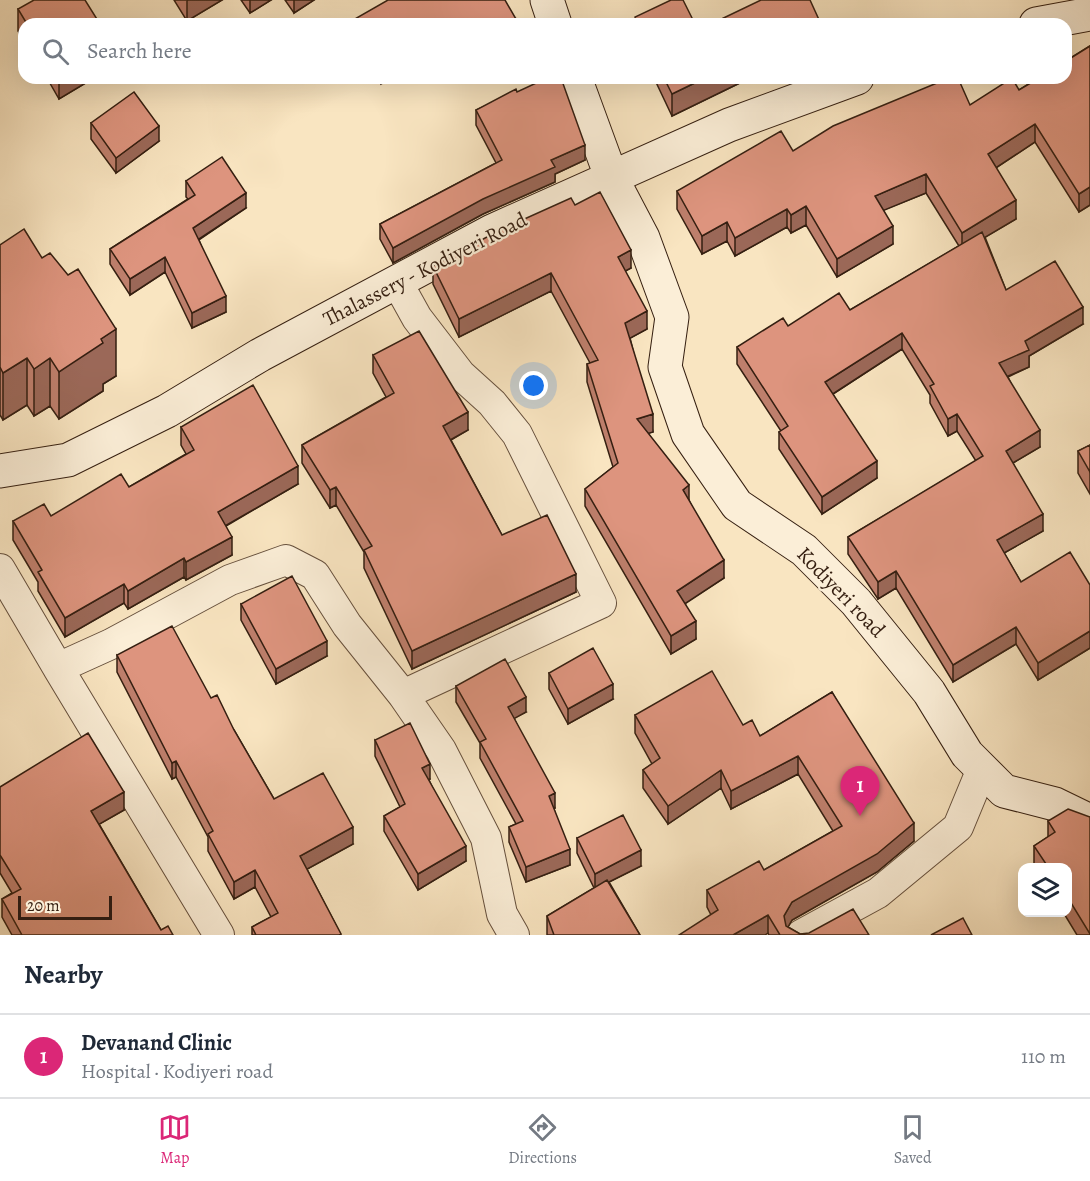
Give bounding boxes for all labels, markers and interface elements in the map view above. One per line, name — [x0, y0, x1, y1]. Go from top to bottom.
search box — [18, 18, 1072, 84]
icon: search — [39, 35, 72, 68]
text: Search here — [87, 36, 192, 66]
street label: Thalassery - Kodiyeri Road — [318, 205, 532, 333]
your location — [519, 371, 548, 400]
street label: Kodiyeri road — [791, 541, 892, 644]
pin: 1 — [840, 766, 880, 816]
map controls — [1018, 863, 1072, 917]
button: layers — [1018, 863, 1072, 917]
scale bar — [18, 893, 112, 920]
text: 20 m — [27, 895, 60, 917]
text: Nearby — [24, 957, 103, 992]
text: Devanand Clinic — [81, 1028, 232, 1058]
text: 1 — [40, 1043, 47, 1070]
text: 110 m — [1021, 1043, 1066, 1070]
text: Hospital · Kodiyeri road — [81, 1058, 273, 1085]
tab: Map — [158, 1111, 191, 1169]
tab: Directions — [508, 1111, 577, 1169]
tab: Saved — [894, 1111, 932, 1169]

